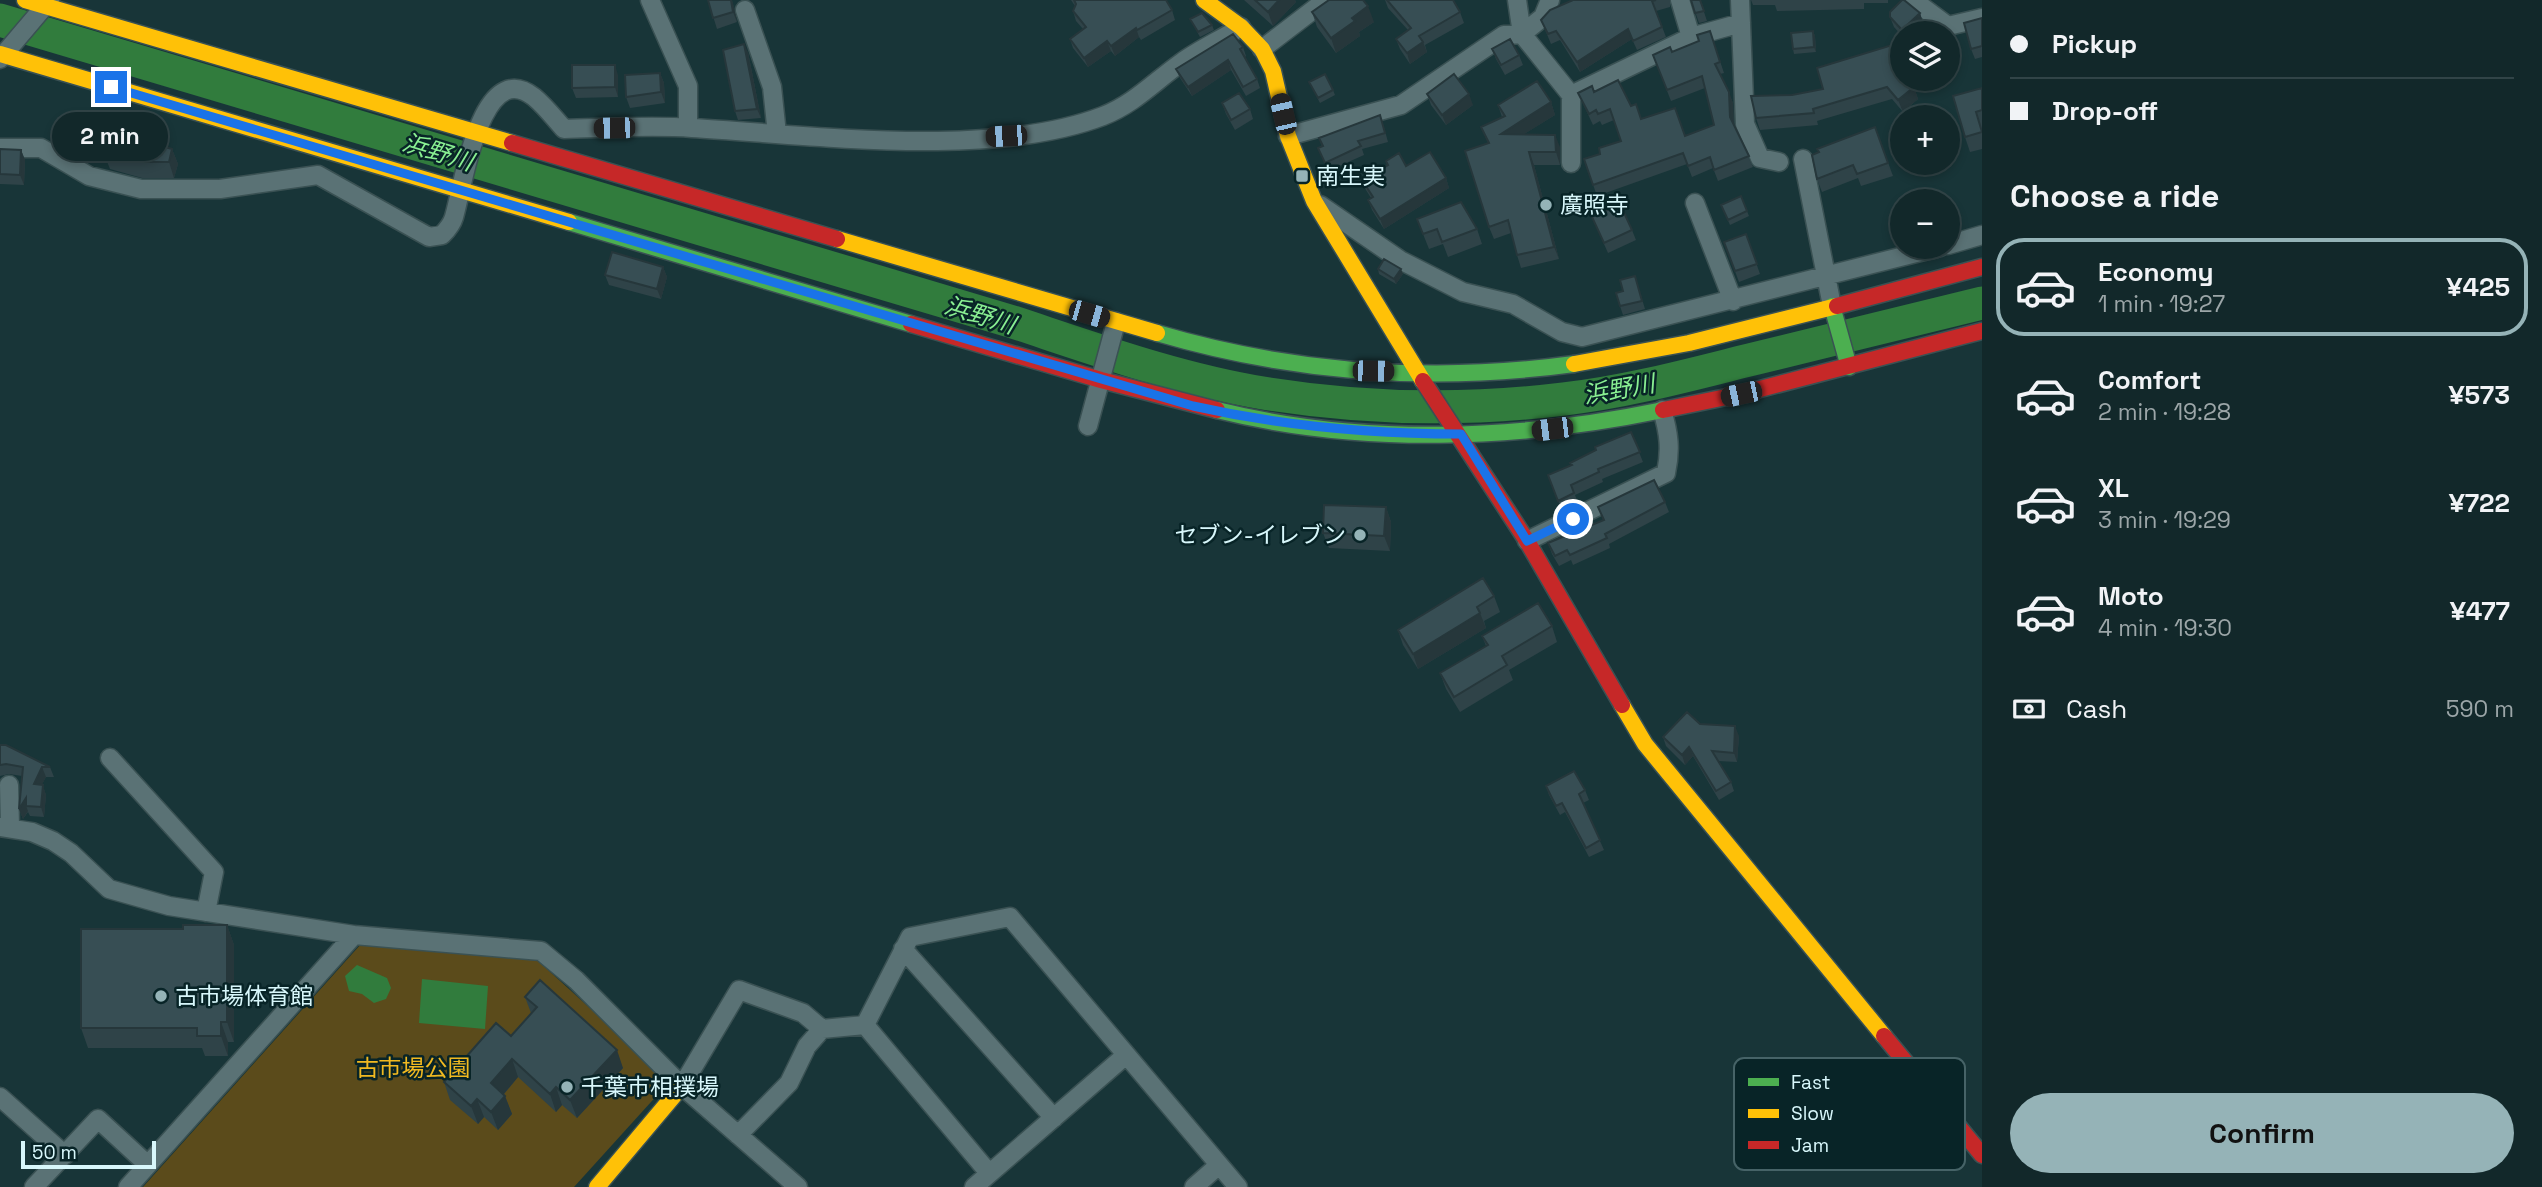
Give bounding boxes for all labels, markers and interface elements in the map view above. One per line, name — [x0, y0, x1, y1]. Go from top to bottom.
map controls — [1890, 21, 1960, 259]
button: layers — [1890, 21, 1960, 91]
text: Pickup — [2052, 27, 2137, 61]
route end — [95, 71, 127, 103]
car — [1269, 91, 1298, 137]
text: Drop-off — [2052, 94, 2158, 128]
button: + — [1890, 105, 1960, 175]
callout: 2 min — [53, 112, 169, 160]
car — [593, 117, 636, 139]
text: 2 min — [80, 121, 140, 151]
car — [985, 124, 1028, 148]
water label: 浜野川 — [399, 127, 480, 178]
place label: 南生実 — [1316, 161, 1385, 191]
marker: 南生実 — [1294, 168, 1310, 184]
text: Choose a ride — [2010, 176, 2220, 216]
button: − — [1890, 189, 1960, 259]
place label: 廣照寺 — [1560, 190, 1629, 220]
marker: 廣照寺 — [1538, 197, 1554, 213]
text: Economy — [2098, 255, 2214, 289]
icon: car — [2014, 256, 2077, 319]
text: ¥425 — [2446, 270, 2510, 304]
text: 1 min · 19:27 — [2098, 289, 2225, 319]
water label: 浜野川 — [941, 290, 1022, 341]
car — [1066, 298, 1113, 330]
car — [1352, 360, 1395, 382]
text: Comfort — [2098, 363, 2201, 397]
icon: car — [2014, 364, 2077, 427]
water label: 浜野川 — [1581, 367, 1660, 411]
text: ¥573 — [2448, 378, 2510, 412]
car — [1719, 379, 1764, 409]
text: 2 min · 19:28 — [2098, 397, 2231, 427]
car — [1530, 416, 1575, 442]
text: XL — [2098, 471, 2129, 505]
icon: car — [2014, 472, 2077, 535]
text: ¥722 — [2449, 486, 2510, 520]
route start — [1557, 503, 1589, 535]
text: 3 min · 19:29 — [2098, 505, 2231, 535]
place label: セブン-イレブン — [1175, 520, 1346, 550]
marker: セブン-イレブン — [1352, 527, 1368, 543]
text: Moto — [2098, 579, 2164, 613]
icon: car — [2014, 580, 2077, 643]
text: ¥477 — [2450, 594, 2510, 628]
text: 4 min · 19:30 — [2098, 613, 2232, 643]
icon: cash — [2010, 690, 2048, 728]
text: Cash — [2066, 692, 2127, 726]
text: 590 m — [2446, 694, 2514, 724]
place label: 古市場体育館 — [175, 981, 313, 1011]
marker: 古市場体育館 — [153, 988, 169, 1004]
park label: 古市場公園 — [356, 1053, 471, 1083]
legend — [1734, 1058, 1965, 1170]
text: Fast — [1791, 1070, 1831, 1095]
place label: 千葉市相撲場 — [581, 1072, 719, 1102]
marker: 千葉市相撲場 — [559, 1079, 575, 1095]
button: Confirm — [2010, 1093, 2514, 1173]
text: Slow — [1791, 1101, 1834, 1126]
text: Jam — [1791, 1133, 1829, 1158]
scale bar — [21, 1138, 156, 1170]
text: 50 m — [32, 1140, 77, 1165]

